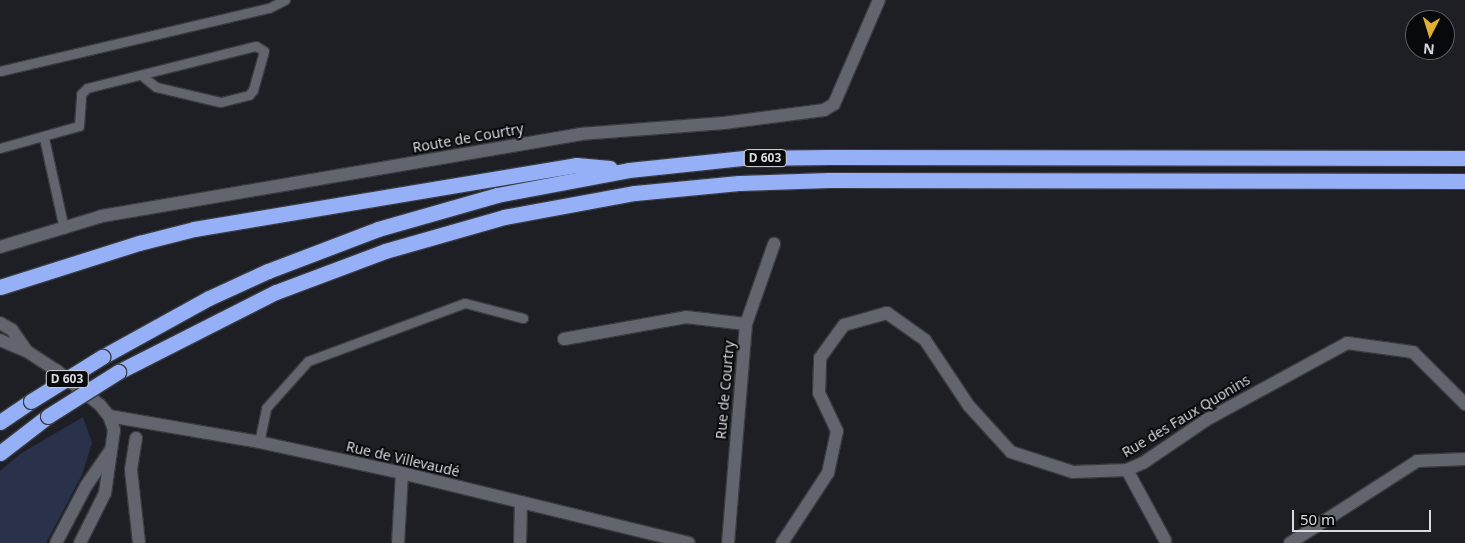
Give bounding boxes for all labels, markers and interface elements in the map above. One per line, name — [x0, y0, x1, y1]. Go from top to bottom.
north arrow — [1405, 10, 1455, 60]
text: N — [1422, 39, 1435, 59]
street label: Route de Courtry — [411, 120, 525, 156]
road number: D 603 — [744, 148, 786, 168]
street label: Rue de Courtry — [712, 340, 738, 440]
road number: D 603 — [46, 369, 88, 388]
street label: Rue des Faux Quonins — [1119, 371, 1253, 461]
street label: Rue de Villevaudé — [345, 438, 461, 480]
scale bar — [1295, 500, 1434, 532]
text: 50 m — [1300, 509, 1335, 529]

